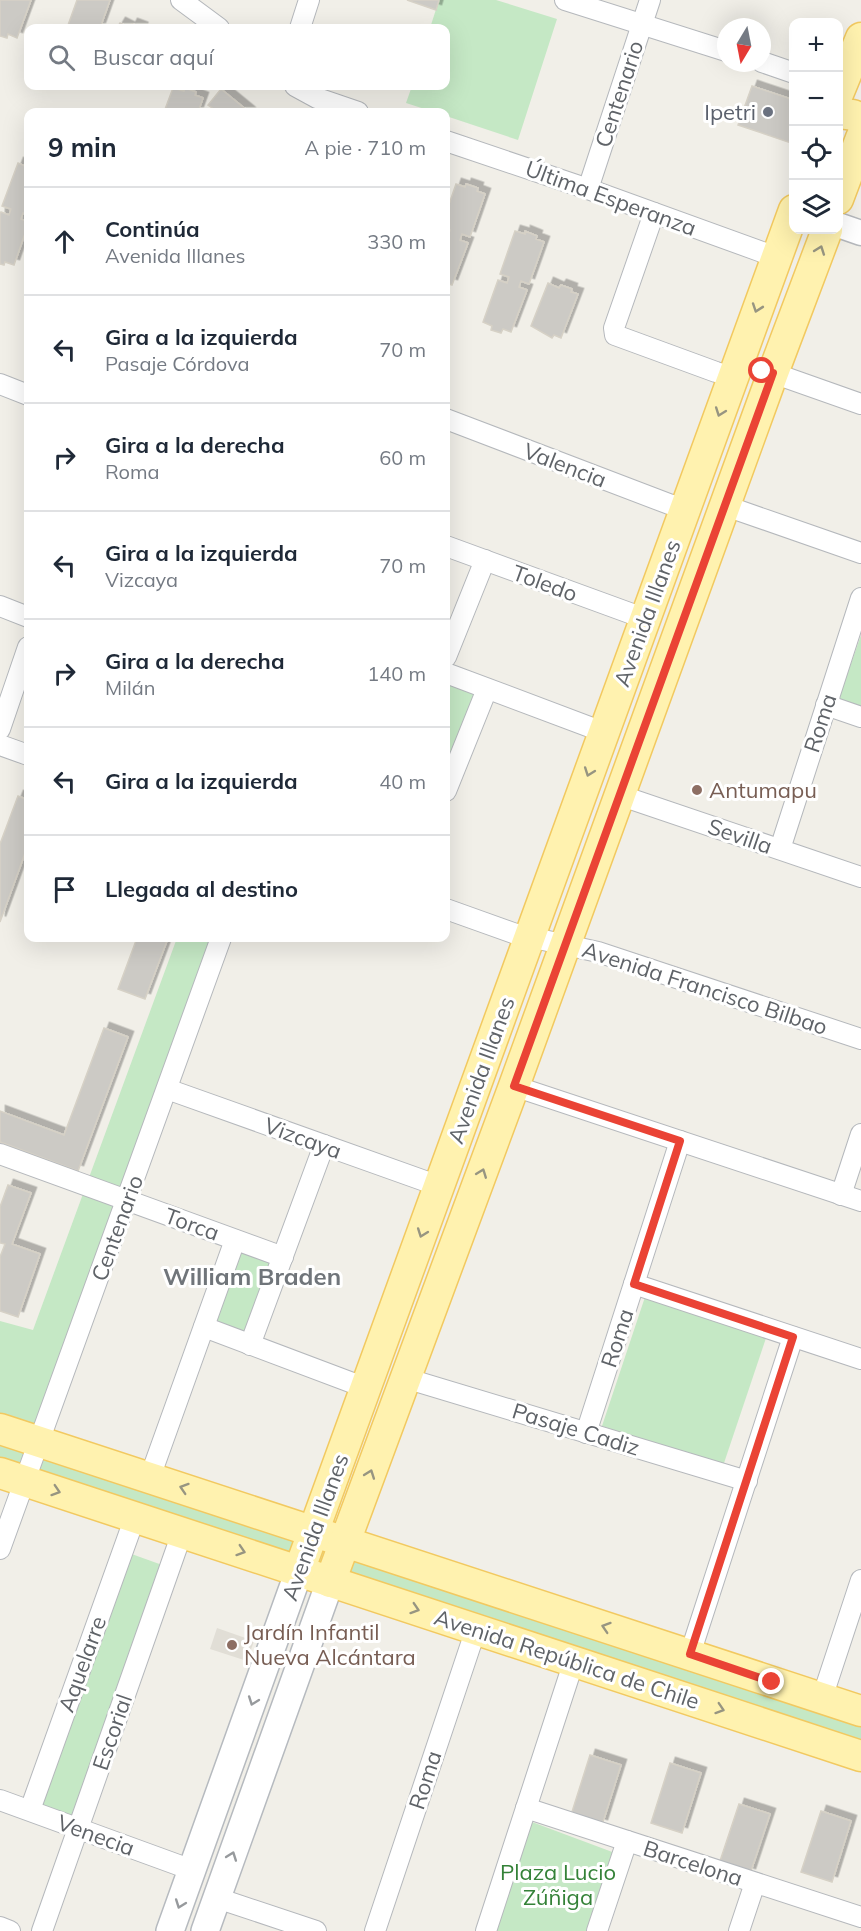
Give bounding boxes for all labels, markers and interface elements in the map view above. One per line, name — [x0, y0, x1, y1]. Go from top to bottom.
north arrow — [717, 18, 771, 72]
map controls — [789, 18, 843, 234]
button: + — [789, 18, 843, 72]
search box — [24, 24, 450, 90]
street label: Centenario — [589, 37, 649, 151]
icon: search — [45, 41, 78, 74]
text: Buscar aquí — [93, 43, 214, 71]
button: − — [789, 72, 843, 126]
place label: Ipetri — [704, 98, 756, 126]
marker: Ipetri — [761, 105, 775, 119]
button: locate — [789, 126, 843, 180]
text: 9 min — [48, 131, 117, 164]
text: A pie · 710 m — [305, 135, 426, 160]
street label: Última Esperanza — [522, 154, 700, 242]
button: layers — [789, 180, 843, 234]
text: Continúa — [105, 215, 200, 243]
icon: ahead — [48, 225, 81, 258]
text: 330 m — [367, 229, 426, 254]
text: Avenida Illanes — [105, 243, 245, 268]
one-way arrow — [812, 245, 825, 256]
one-way arrow — [752, 302, 765, 313]
text: Gira a la izquierda — [105, 323, 298, 351]
icon: left — [48, 333, 81, 366]
text: 70 m — [379, 337, 426, 362]
text: Pasaje Córdova — [105, 351, 250, 376]
route start — [748, 357, 774, 383]
one-way arrow — [715, 407, 728, 417]
text: Gira a la derecha — [105, 431, 285, 459]
street label: Valencia — [520, 436, 610, 494]
icon: right — [48, 441, 81, 474]
text: 60 m — [379, 445, 426, 470]
text: Roma — [105, 459, 160, 484]
street label: Avenida Illanes — [607, 536, 687, 690]
text: Gira a la izquierda — [105, 539, 298, 567]
icon: left — [48, 549, 81, 582]
text: 70 m — [379, 553, 426, 578]
street label: Toledo — [509, 558, 581, 608]
text: Vizcaya — [105, 567, 178, 592]
text: Gira a la derecha — [105, 647, 285, 675]
icon: right — [48, 657, 81, 690]
text: 140 m — [367, 661, 426, 686]
text: Milán — [105, 675, 155, 700]
street label: Roma — [797, 690, 843, 756]
icon: left — [48, 765, 81, 798]
one-way arrow — [583, 766, 596, 777]
text: Gira a la izquierda — [105, 767, 298, 795]
text: 40 m — [379, 769, 426, 794]
place label: Antumapu — [709, 776, 817, 804]
marker: Antumapu — [690, 783, 704, 797]
street label: Sevilla — [704, 812, 776, 860]
icon: arrive — [48, 873, 81, 906]
text: Llegada al destino — [105, 875, 298, 903]
street label: Avenida Francisco Bilbao — [579, 935, 831, 1041]
street label: Avenida Illanes — [441, 993, 521, 1147]
street label: Vizcaya — [260, 1111, 346, 1165]
one-way arrow — [474, 1168, 487, 1179]
street label: Centenario — [85, 1171, 149, 1285]
street label: Torca — [161, 1201, 223, 1247]
one-way arrow — [417, 1227, 429, 1238]
district label: William Braden — [163, 1261, 341, 1291]
street label: Roma — [594, 1305, 640, 1371]
street label: Pasaje Cadiz — [509, 1396, 643, 1462]
street label: Avenida Illanes — [275, 1450, 355, 1604]
one-way arrow — [362, 1469, 375, 1480]
one-way arrow — [179, 1483, 190, 1495]
one-way arrow — [50, 1484, 61, 1497]
one-way arrow — [235, 1544, 246, 1557]
one-way arrow — [409, 1602, 420, 1614]
street label: Avenida República de Chile — [431, 1603, 703, 1715]
street label: Aquelarre — [52, 1612, 112, 1716]
place label: Jardín Infantil Nueva Alcántara — [244, 1618, 416, 1671]
one-way arrow — [601, 1621, 612, 1634]
marker: Jardín Infantil Nueva Alcántara — [225, 1638, 239, 1652]
route end — [758, 1668, 784, 1694]
street label: Escorial — [86, 1690, 138, 1774]
one-way arrow — [247, 1695, 260, 1705]
one-way arrow — [714, 1702, 725, 1715]
street label: Roma — [402, 1747, 448, 1813]
street label: Venecia — [54, 1808, 138, 1862]
street label: Barcelona — [640, 1834, 746, 1892]
one-way arrow — [224, 1851, 237, 1862]
park label: Plaza Lucio Zúñiga — [500, 1858, 616, 1911]
one-way arrow — [175, 1898, 188, 1909]

